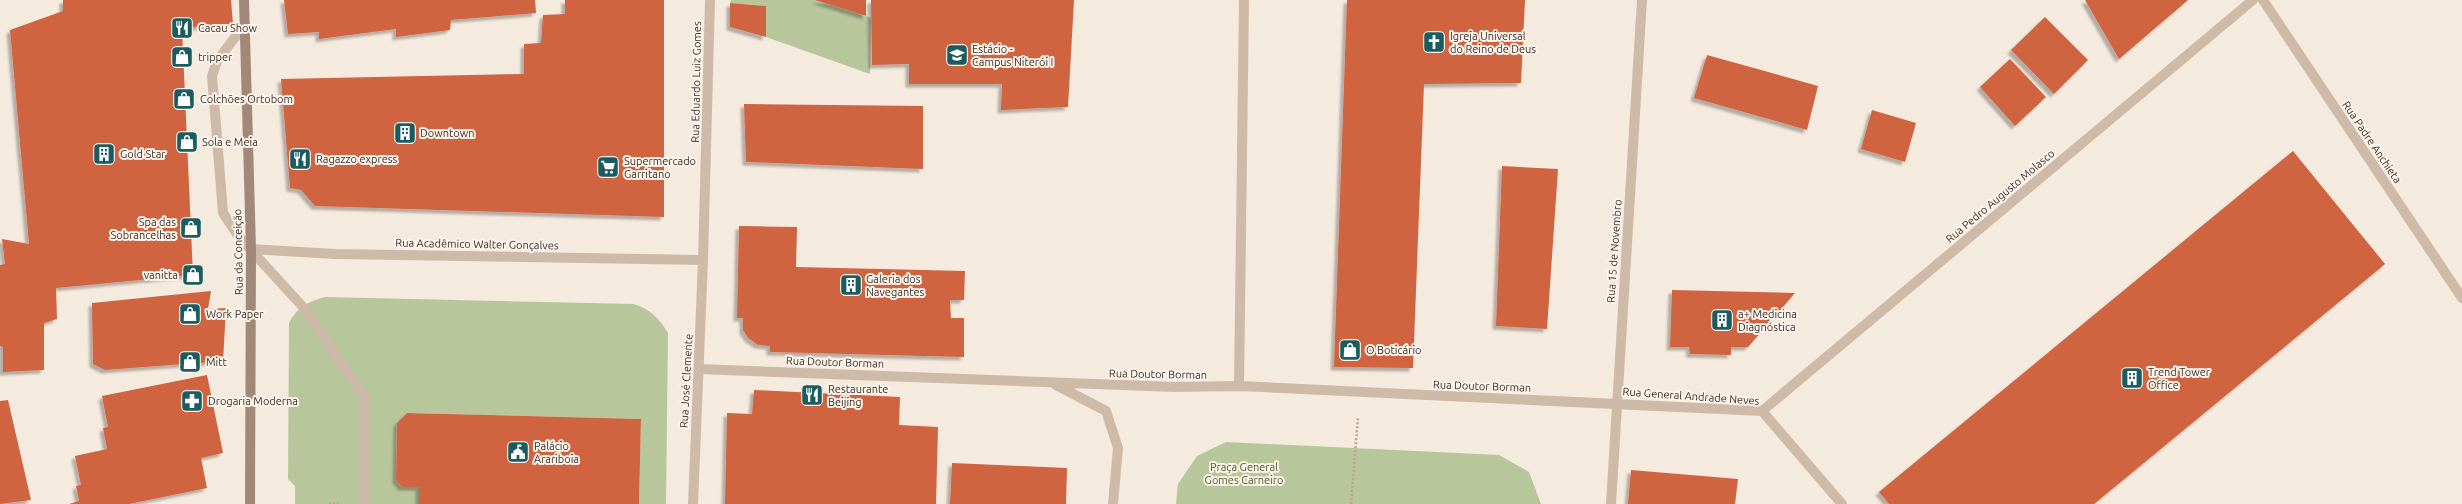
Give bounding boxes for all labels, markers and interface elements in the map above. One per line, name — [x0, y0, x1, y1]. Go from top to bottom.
restaurant icon: Cacau Show — [169, 15, 195, 41]
street label: Rua Eduardo Luiz Gomes — [689, 21, 703, 143]
place label: Cacau Show — [198, 22, 257, 34]
church icon: Igreja Universal do Reino de Deus — [1421, 29, 1447, 55]
place label: Igreja Universal do Reino de Deus — [1450, 30, 1536, 55]
school or university icon: Estácio - Campus Niterói I — [944, 42, 970, 68]
place label: Estácio - Campus Niterói I — [972, 43, 1053, 68]
shop icon: tripper — [169, 44, 195, 70]
place label: tripper — [198, 51, 233, 63]
shop icon: Colchões Ortobom — [171, 86, 197, 112]
place label: Colchões Ortobom — [200, 93, 293, 105]
street label: Rua Padre Anchieta — [2340, 99, 2404, 185]
building icon: Downtown — [392, 120, 418, 146]
place label: Downtown — [420, 127, 475, 139]
shop icon: Sola e Meia — [174, 129, 200, 155]
place label: Sola e Meia — [202, 136, 258, 148]
building icon: Gold Star — [91, 141, 117, 167]
restaurant icon: Ragazzo express — [287, 146, 313, 172]
street label: Rua Pedro Augusto Molasco — [1943, 147, 2057, 245]
place label: Gold Star — [120, 148, 166, 160]
place label: Ragazzo express — [316, 153, 397, 165]
supermarket icon: Supermercado Garritano — [595, 154, 621, 180]
place label: Supermercado Garritano — [624, 155, 696, 180]
street label: Rua 15 de Novembro — [1604, 199, 1624, 303]
street label: Rua da Conceição — [231, 209, 245, 295]
shop icon: Spa das Sobrancelhas — [178, 215, 204, 241]
place label: Spa das Sobrancelhas — [111, 216, 176, 241]
street label: Rua Acadêmico Walter Gonçalves — [395, 237, 559, 251]
shop icon: vanitta — [180, 262, 206, 288]
place label: vanitta — [144, 269, 178, 281]
building icon: Galeria dos Navegantes — [838, 272, 864, 298]
place label: Galeria dos Navegantes — [866, 273, 925, 298]
shop icon: Work Paper — [177, 301, 203, 327]
building icon: a+ Medicina Diagnóstica — [1709, 307, 1735, 333]
place label: Work Paper — [206, 308, 264, 320]
place label: a+ Medicina Diagnóstica — [1738, 308, 1797, 333]
street label: Rua José Clemente — [678, 334, 694, 428]
shop icon: O Boticário — [1337, 337, 1363, 363]
place label: O Boticário — [1366, 344, 1421, 356]
shop icon: Mitt — [177, 349, 203, 375]
street label: Rua Doutor Borman — [786, 354, 884, 370]
place label: Mitt — [206, 356, 228, 368]
building icon: Trend Tower Office — [2119, 365, 2145, 391]
place label: Trend Tower Office — [2148, 366, 2211, 391]
street label: Rua Doutor Borman — [1109, 367, 1207, 381]
street label: Rua Doutor Borman — [1433, 378, 1531, 394]
restaurant icon: Restaurante Beijing — [799, 382, 825, 408]
place label: Restaurante Beijing — [828, 383, 888, 408]
street label: Rua General Andrade Neves — [1622, 385, 1760, 407]
pharmacy icon: Drogaria Moderna — [179, 388, 205, 414]
place label: Drogaria Moderna — [208, 395, 298, 407]
public building icon: Palácio Arariboia — [505, 439, 531, 465]
place label: Palácio Arariboia — [534, 440, 579, 465]
park label: Praça General Gomes Carneiro — [1205, 461, 1283, 486]

